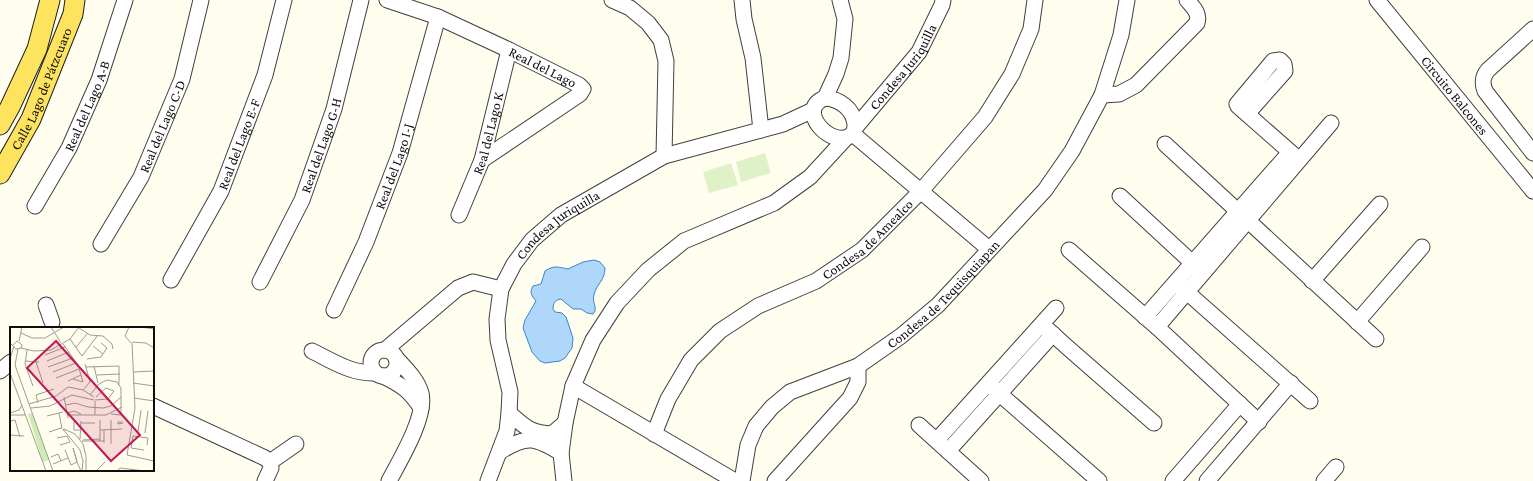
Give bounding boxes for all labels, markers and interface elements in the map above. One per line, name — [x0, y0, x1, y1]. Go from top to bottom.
street label: Condesa Juriquilla — [866, 21, 940, 113]
street label: Calle Lago de Pátzcuaro — [7, 25, 75, 153]
street label: Real del Lago — [506, 43, 579, 91]
street label: Circuito Balcones — [1418, 52, 1492, 138]
street label: Real del Lago A-B — [61, 58, 113, 154]
street label: Real del Lago C-D — [136, 78, 189, 175]
street label: Real del Lago K — [469, 90, 507, 177]
street label: Real del Lago G-H — [297, 96, 344, 195]
street label: Real del Lago E-F — [214, 97, 263, 192]
street label: Real del Lago I-J — [371, 122, 416, 211]
street label: Condesa Juriquilla — [512, 186, 603, 262]
street label: Condesa de Amealco — [819, 196, 916, 283]
street label: Condesa de Tequisquiapan — [884, 236, 1003, 352]
inset map — [10, 327, 154, 471]

